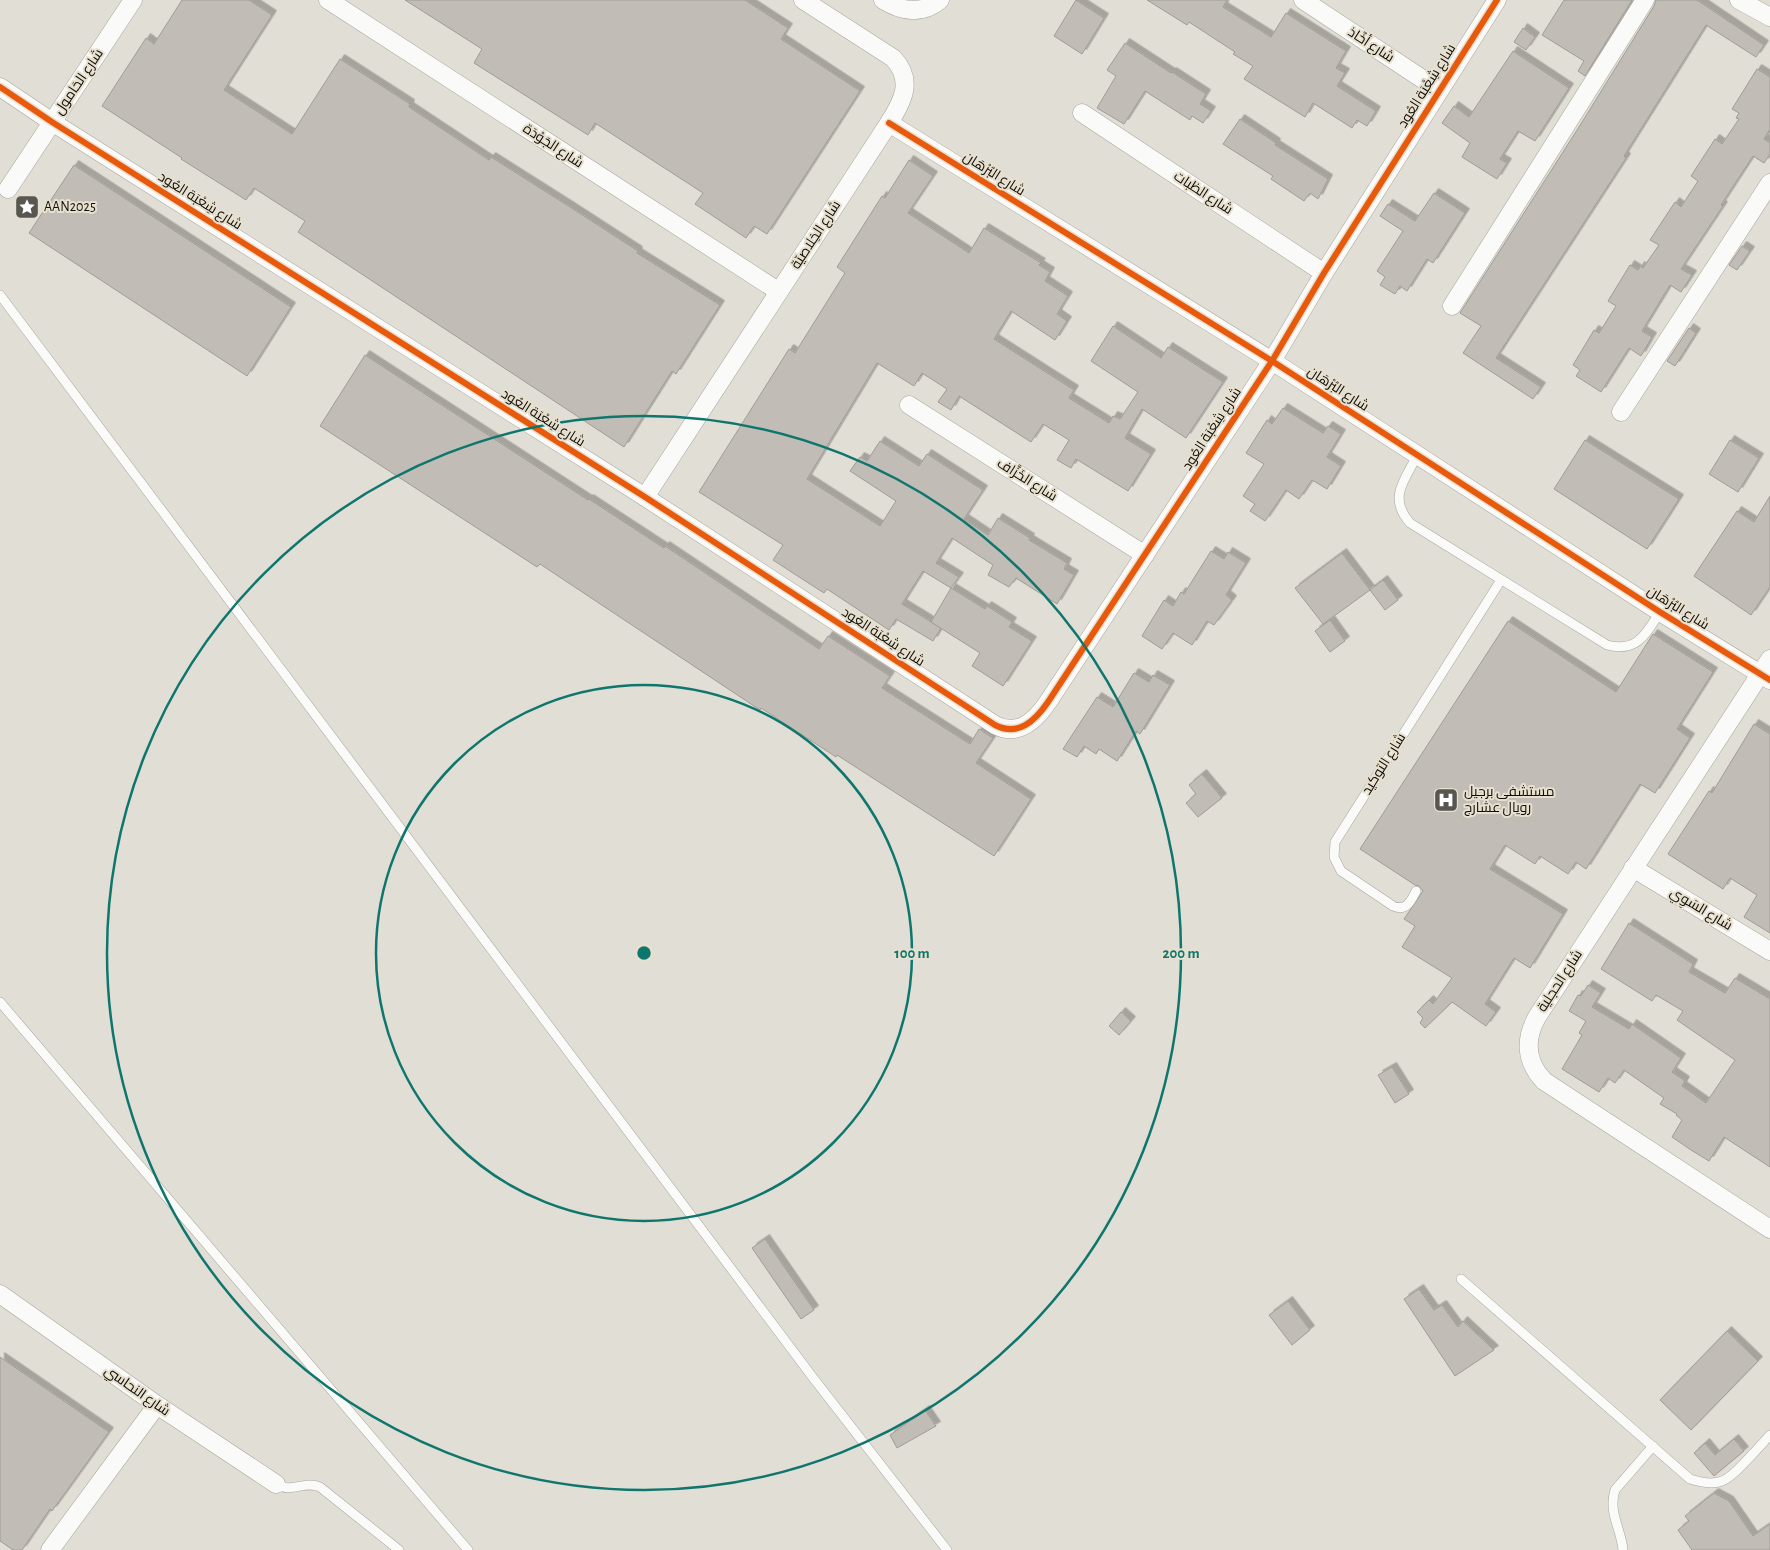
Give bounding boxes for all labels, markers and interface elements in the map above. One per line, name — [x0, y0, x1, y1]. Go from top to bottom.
street label: شارع أخّاذ — [1345, 22, 1398, 66]
street label: شارع شِعْبَة العُود — [1396, 42, 1459, 131]
street label: شارع الحَامول — [52, 47, 107, 118]
street label: شارع الجَوْدَة — [520, 121, 586, 171]
street label: شارع البُرْهَان — [960, 149, 1027, 199]
street label: شارع الظبات — [1171, 169, 1235, 218]
street label: شارع شِعْبَة العُود — [155, 170, 244, 233]
place icon: AAN2025 — [14, 194, 40, 220]
street label: شارع الخِلاصيّة — [789, 198, 844, 272]
place label: AAN2025 — [44, 200, 96, 214]
street label: شارع البُرْهَان — [1304, 364, 1371, 415]
street label: شارع شِعْبَة العُود — [1180, 385, 1245, 474]
street label: شارع شِعْبَة العُود — [498, 387, 587, 450]
street label: شارع الخَزَّاف — [994, 453, 1061, 505]
street label: شارع البُرْهَان — [1644, 583, 1711, 633]
street label: شارع شِعْبَة العُود — [838, 605, 927, 670]
street label: شارع التوكيد — [1360, 731, 1409, 798]
place label: مستشفى برجيل رويال عشارج — [1464, 785, 1554, 816]
hospital icon: مستشفى برجيل رويال عشارج — [1433, 787, 1459, 813]
street label: شارع السَوِي — [1665, 885, 1734, 936]
centre of rings — [635, 944, 653, 962]
text: 100 m — [894, 946, 930, 961]
text: 200 m — [1162, 946, 1200, 961]
street label: شارع الحجلية — [1535, 948, 1586, 1015]
street label: شارع النحاسي — [100, 1363, 172, 1421]

